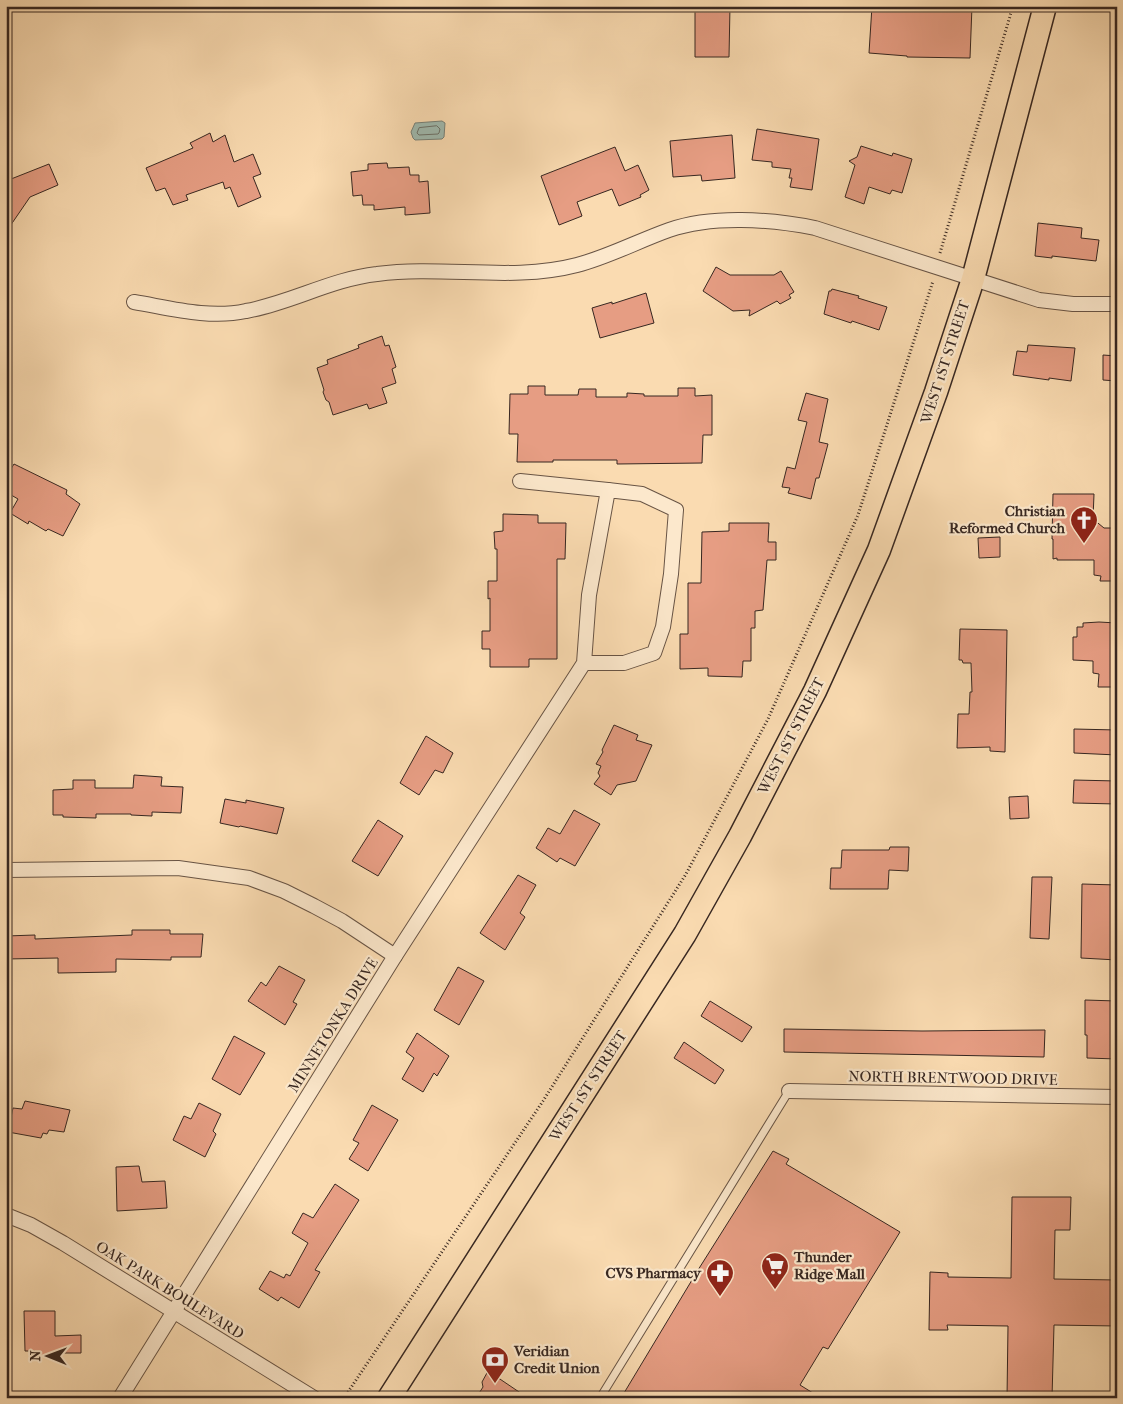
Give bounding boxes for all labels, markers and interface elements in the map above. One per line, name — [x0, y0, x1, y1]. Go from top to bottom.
street label: WEST 1ST STREET — [916, 297, 974, 427]
place label: Christian Reformed Church — [949, 502, 1066, 537]
church icon: Christian Reformed Church — [1069, 505, 1099, 544]
street label: WEST 1ST STREET — [753, 674, 829, 798]
street label: MINNETONKA DRIVE — [284, 954, 382, 1096]
street label: WEST 1ST STREET — [545, 1026, 631, 1146]
street label: NORTH BRENTWOOD DRIVE — [848, 1067, 1058, 1089]
street label: OAK PARK BOULEVARD — [93, 1237, 247, 1343]
place label: Thunder Ridge Mall — [793, 1248, 866, 1283]
supermarket icon: Thunder Ridge Mall — [760, 1251, 790, 1290]
pharmacy icon: CVS Pharmacy — [705, 1258, 735, 1297]
place label: CVS Pharmacy — [605, 1264, 702, 1282]
north arrow — [22, 1332, 72, 1382]
place label: Veridian Credit Union — [513, 1342, 600, 1377]
bank icon: Veridian Credit Union — [480, 1345, 510, 1384]
text: N — [27, 1350, 44, 1361]

